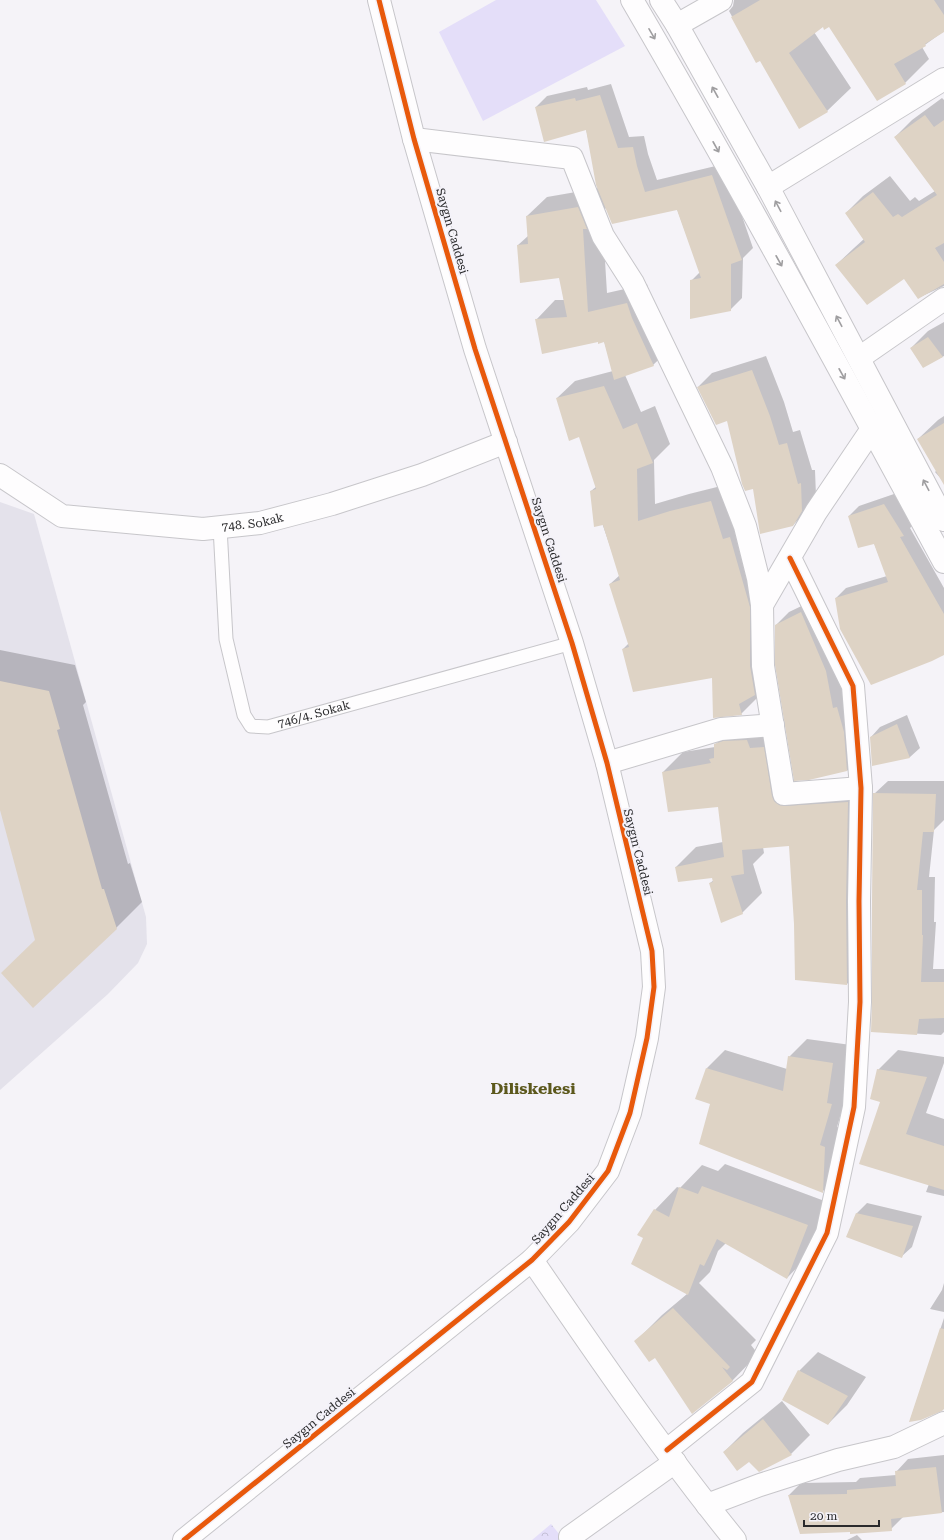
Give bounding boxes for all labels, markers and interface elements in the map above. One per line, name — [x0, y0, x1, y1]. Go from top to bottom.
one-way arrow — [648, 28, 656, 40]
one-way arrow — [711, 86, 718, 98]
one-way arrow — [712, 141, 720, 153]
street label: Saygın Caddesi — [433, 187, 471, 276]
one-way arrow — [774, 200, 781, 212]
one-way arrow — [775, 254, 783, 266]
one-way arrow — [835, 315, 843, 327]
one-way arrow — [838, 368, 846, 380]
one-way arrow — [922, 480, 929, 492]
street label: Saygın Caddesi — [529, 496, 569, 584]
street label: 748. Sokak — [221, 510, 285, 534]
street label: 746/4. Sokak — [276, 698, 352, 731]
street label: Saygın Caddesi — [620, 807, 656, 897]
district label: Diliskelesi — [491, 1079, 576, 1098]
street label: Saygın Caddesi — [529, 1171, 597, 1247]
street label: Saygın Caddesi — [280, 1385, 358, 1451]
scale bar — [804, 1502, 879, 1528]
text: 20 m — [810, 1509, 837, 1523]

